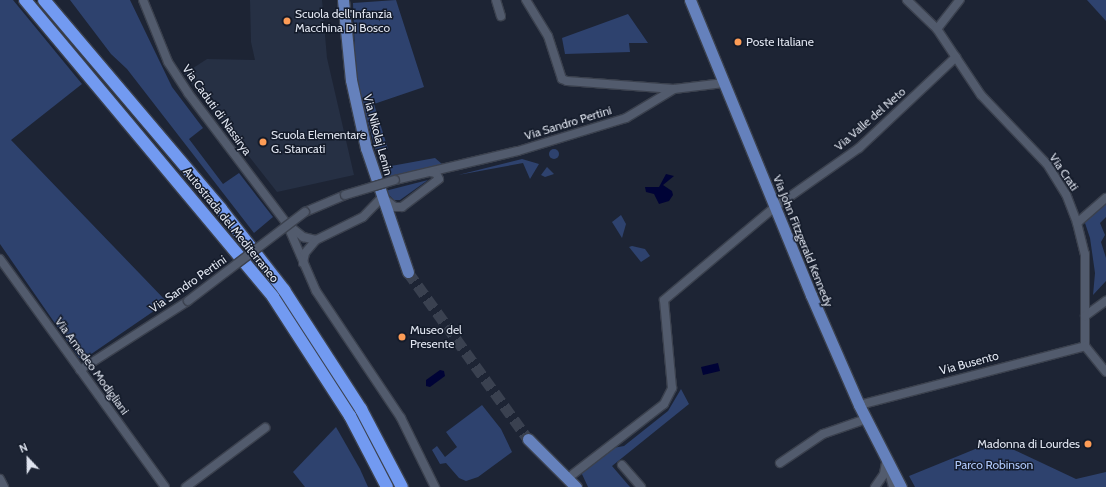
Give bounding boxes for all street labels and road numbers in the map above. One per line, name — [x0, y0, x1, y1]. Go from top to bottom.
street label: Via Caduti di Nassirya — [179, 62, 255, 158]
street label: Via Valle del Neto — [832, 84, 908, 154]
street label: Via Nikolaj Lenin — [360, 93, 396, 177]
street label: Via Sandro Pertini — [523, 103, 613, 143]
street label: Via Crati — [1046, 151, 1082, 193]
street label: Autostrada del Mediterraneo — [180, 165, 282, 285]
street label: Via John Fitzgerald Kennedy — [770, 173, 836, 309]
street label: Via Sandro Pertini — [147, 252, 229, 316]
street label: Via Amedeo Modigliani — [52, 315, 132, 417]
street label: Via Busento — [938, 348, 1000, 378]

